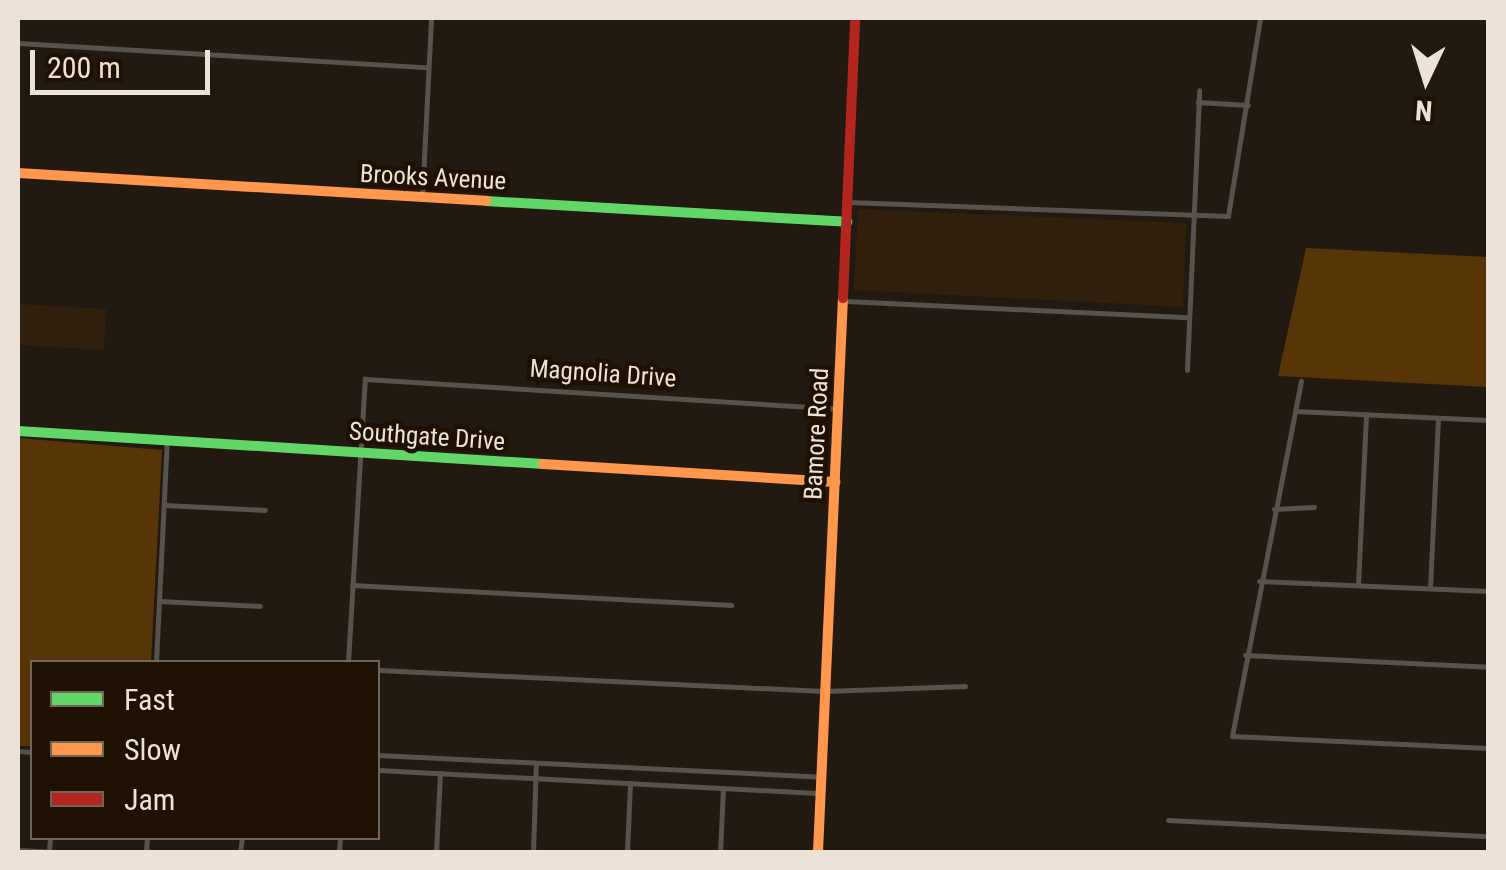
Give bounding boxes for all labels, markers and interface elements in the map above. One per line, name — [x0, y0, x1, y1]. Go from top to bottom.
scale bar — [35, 30, 215, 92]
north arrow — [1376, 30, 1476, 130]
text: 200 m — [47, 50, 121, 85]
text: N — [1414, 93, 1434, 127]
street label: Brooks Avenue — [359, 159, 507, 197]
street label: Magnolia Drive — [529, 354, 677, 394]
street label: Bamore Road — [799, 367, 835, 501]
street label: Southgate Drive — [348, 417, 506, 457]
legend — [30, 660, 380, 840]
text: Fast — [124, 682, 175, 717]
text: Slow — [124, 732, 181, 767]
text: Jam — [124, 782, 175, 817]

